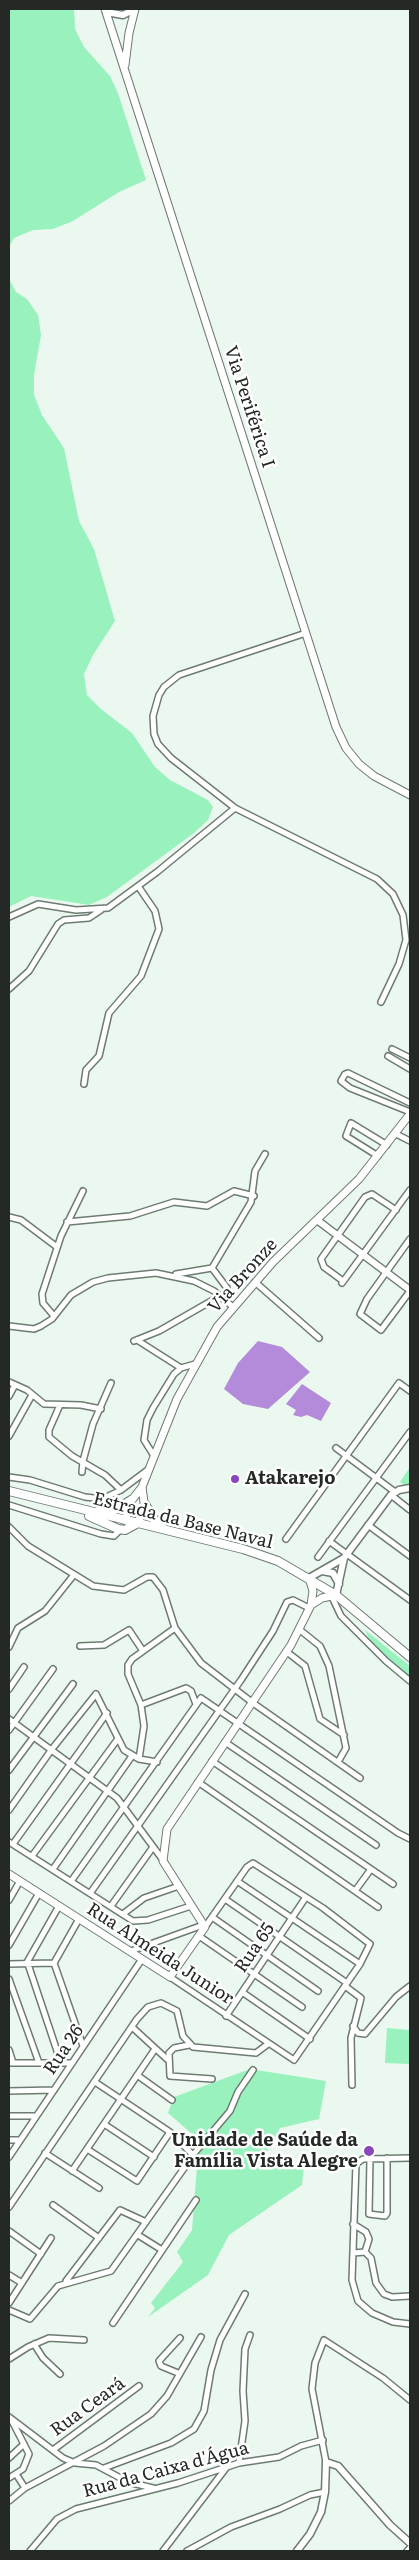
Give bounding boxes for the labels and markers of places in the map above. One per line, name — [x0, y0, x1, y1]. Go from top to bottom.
place label: Atakarejo — [245, 1468, 335, 1490]
marker: Atakarejo — [229, 1473, 241, 1485]
place label: Unidade de Saúde da Família Vista Alegre — [171, 2130, 358, 2172]
marker: Unidade de Saúde da Família Vista Alegre — [362, 2144, 376, 2158]

